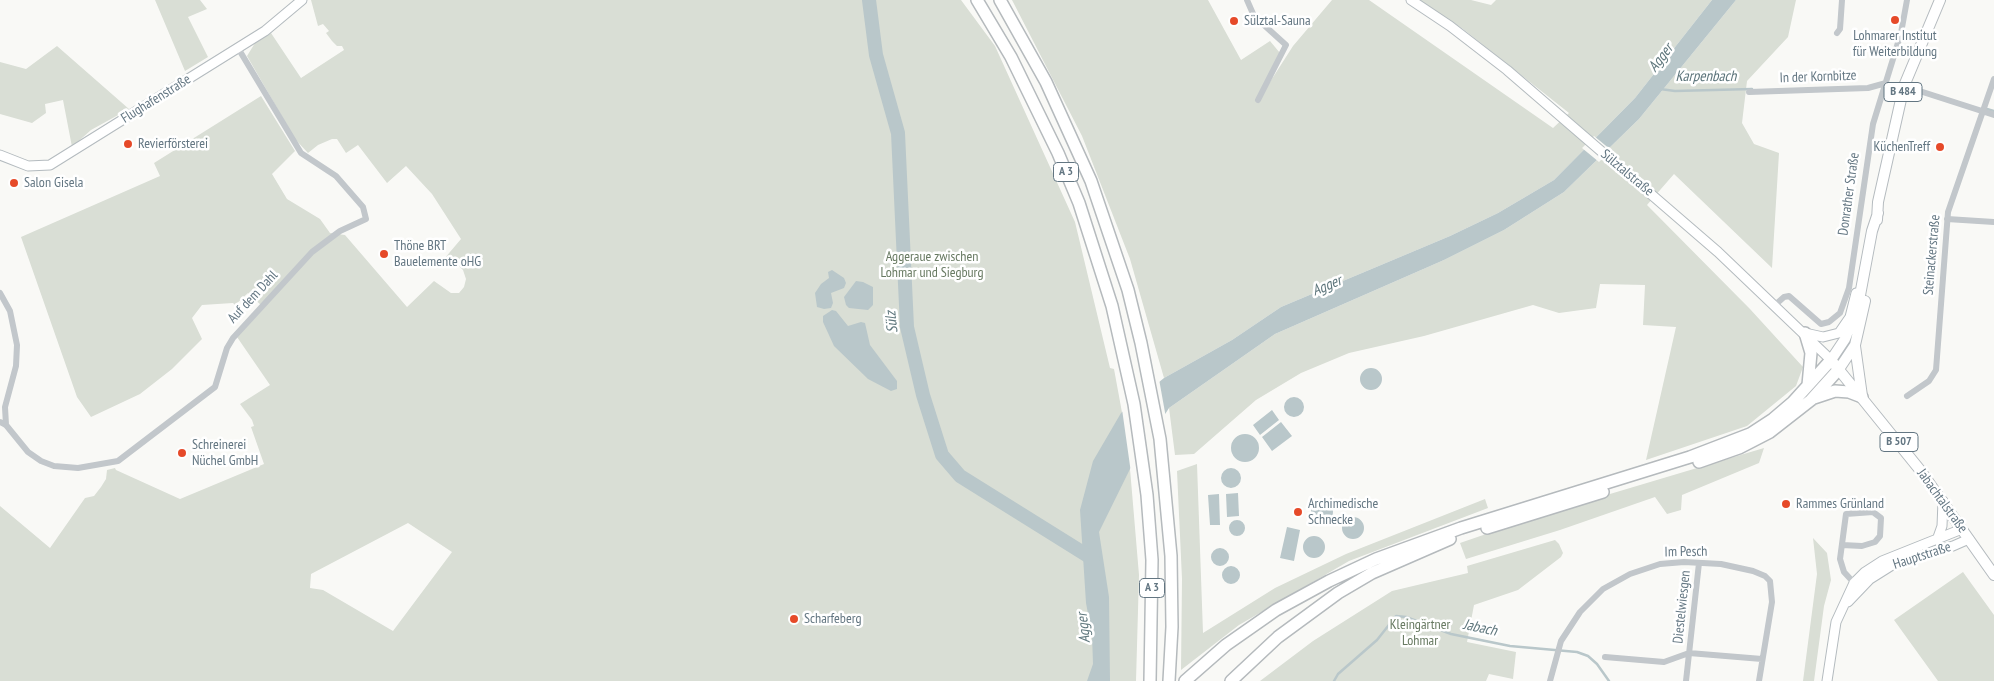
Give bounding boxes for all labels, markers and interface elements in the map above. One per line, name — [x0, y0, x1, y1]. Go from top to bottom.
place label: Sülztal-Sauna — [1244, 13, 1311, 29]
marker: Lohmarer Institut für Weiterbildung — [1889, 14, 1901, 26]
marker: Sülztal-Sauna — [1228, 15, 1240, 27]
place label: Lohmarer Institut für Weiterbildung — [1853, 28, 1937, 60]
water label: Agger — [1645, 41, 1677, 75]
street label: In der Kornbitze — [1779, 67, 1857, 87]
water label: Karpenbach — [1676, 68, 1736, 86]
street label: Flughafenstraße — [118, 71, 194, 127]
road number: B 484 — [1884, 82, 1922, 101]
place label: Revierförsterei — [138, 136, 208, 152]
marker: Revierförsterei — [122, 138, 134, 150]
place label: KüchenTreff — [1873, 139, 1930, 155]
marker: KüchenTreff — [1934, 141, 1946, 153]
street label: Sülztalstraße — [1597, 146, 1657, 200]
street label: Donrather Straße — [1835, 152, 1863, 236]
road number: A 3 — [1054, 162, 1078, 182]
place label: Salon Gisela — [24, 175, 83, 191]
marker: Salon Gisela — [8, 177, 20, 189]
street label: Steinackerstraße — [1920, 214, 1944, 296]
place label: Thöne BRT Bauelemente oHG — [394, 238, 481, 270]
marker: Thöne BRT Bauelemente oHG — [378, 248, 390, 260]
park label: Aggeraue zwischen Lohmar und Siegburg — [881, 249, 983, 282]
street label: Auf dem Dahl — [225, 267, 281, 327]
water label: Agger — [1310, 272, 1344, 300]
water label: Sülz — [882, 310, 902, 334]
road number: B 507 — [1880, 432, 1918, 452]
place label: Schreinerei Nüchel GmbH — [192, 437, 258, 470]
marker: Schreinerei Nüchel GmbH — [176, 447, 188, 459]
street label: Jabachtalstraße — [1913, 466, 1971, 536]
place label: Archimedische Schnecke — [1308, 496, 1378, 528]
place label: Rammes Grünland — [1796, 496, 1884, 512]
marker: Rammes Grünland — [1780, 498, 1792, 510]
marker: Archimedische Schnecke — [1292, 506, 1304, 518]
street label: Hauptstraße — [1891, 539, 1953, 573]
street label: Im Pesch — [1664, 543, 1708, 561]
street label: Diestelwiesgen — [1670, 570, 1694, 644]
road number: A 3 — [1140, 578, 1164, 598]
place label: Scharfeberg — [804, 611, 862, 627]
water label: Agger — [1073, 612, 1095, 644]
marker: Scharfeberg — [788, 613, 800, 625]
water label: Jabach — [1461, 616, 1499, 640]
park label: Kleingärtner Lohmar — [1390, 617, 1450, 650]

